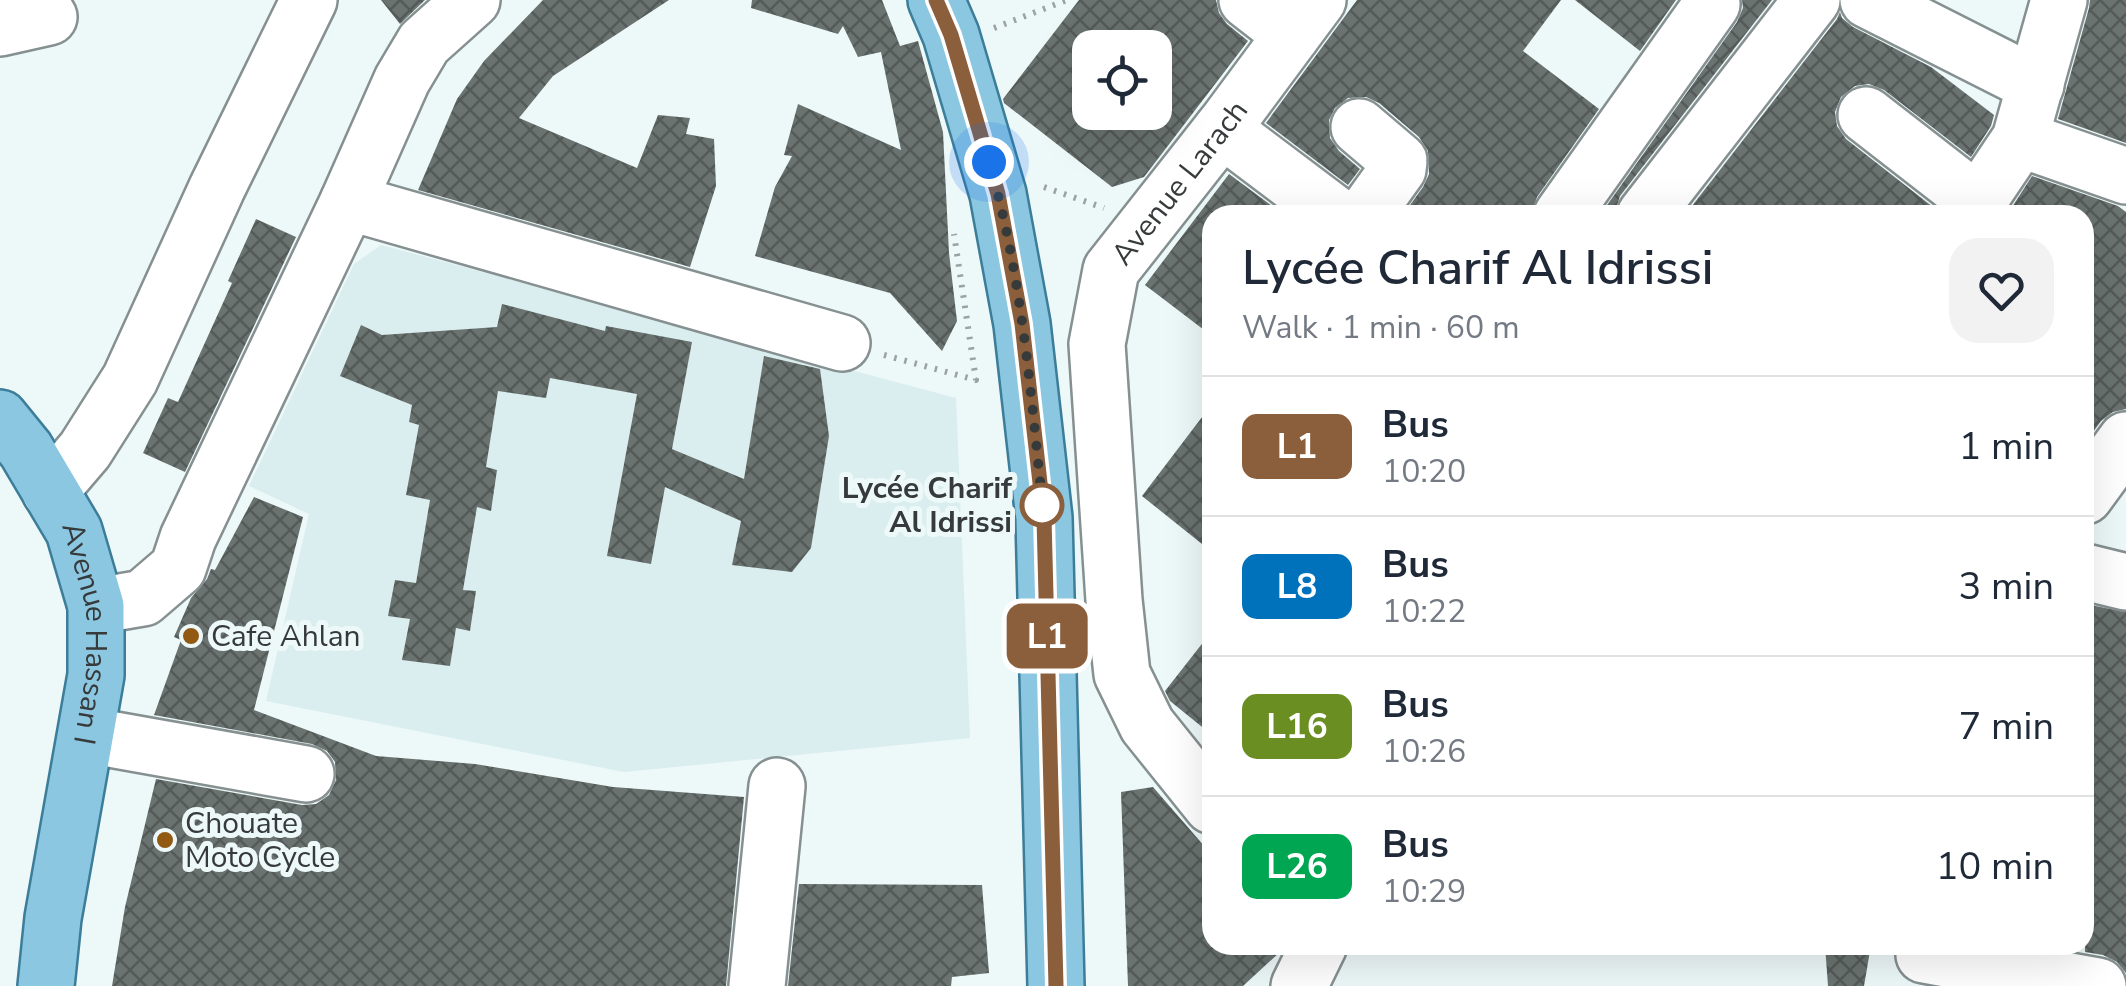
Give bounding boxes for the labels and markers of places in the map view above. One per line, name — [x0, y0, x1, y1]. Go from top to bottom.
place label: Lycée Charif Al Idrissi — [842, 468, 1013, 543]
marker: Lycée Charif Al Idrissi — [1021, 484, 1063, 526]
place label: Cafe Ahlan — [211, 616, 361, 657]
marker: Cafe Ahlan — [180, 625, 202, 647]
place label: Chouate Moto Cycle — [185, 803, 335, 878]
marker: Chouate Moto Cycle — [154, 829, 176, 851]

